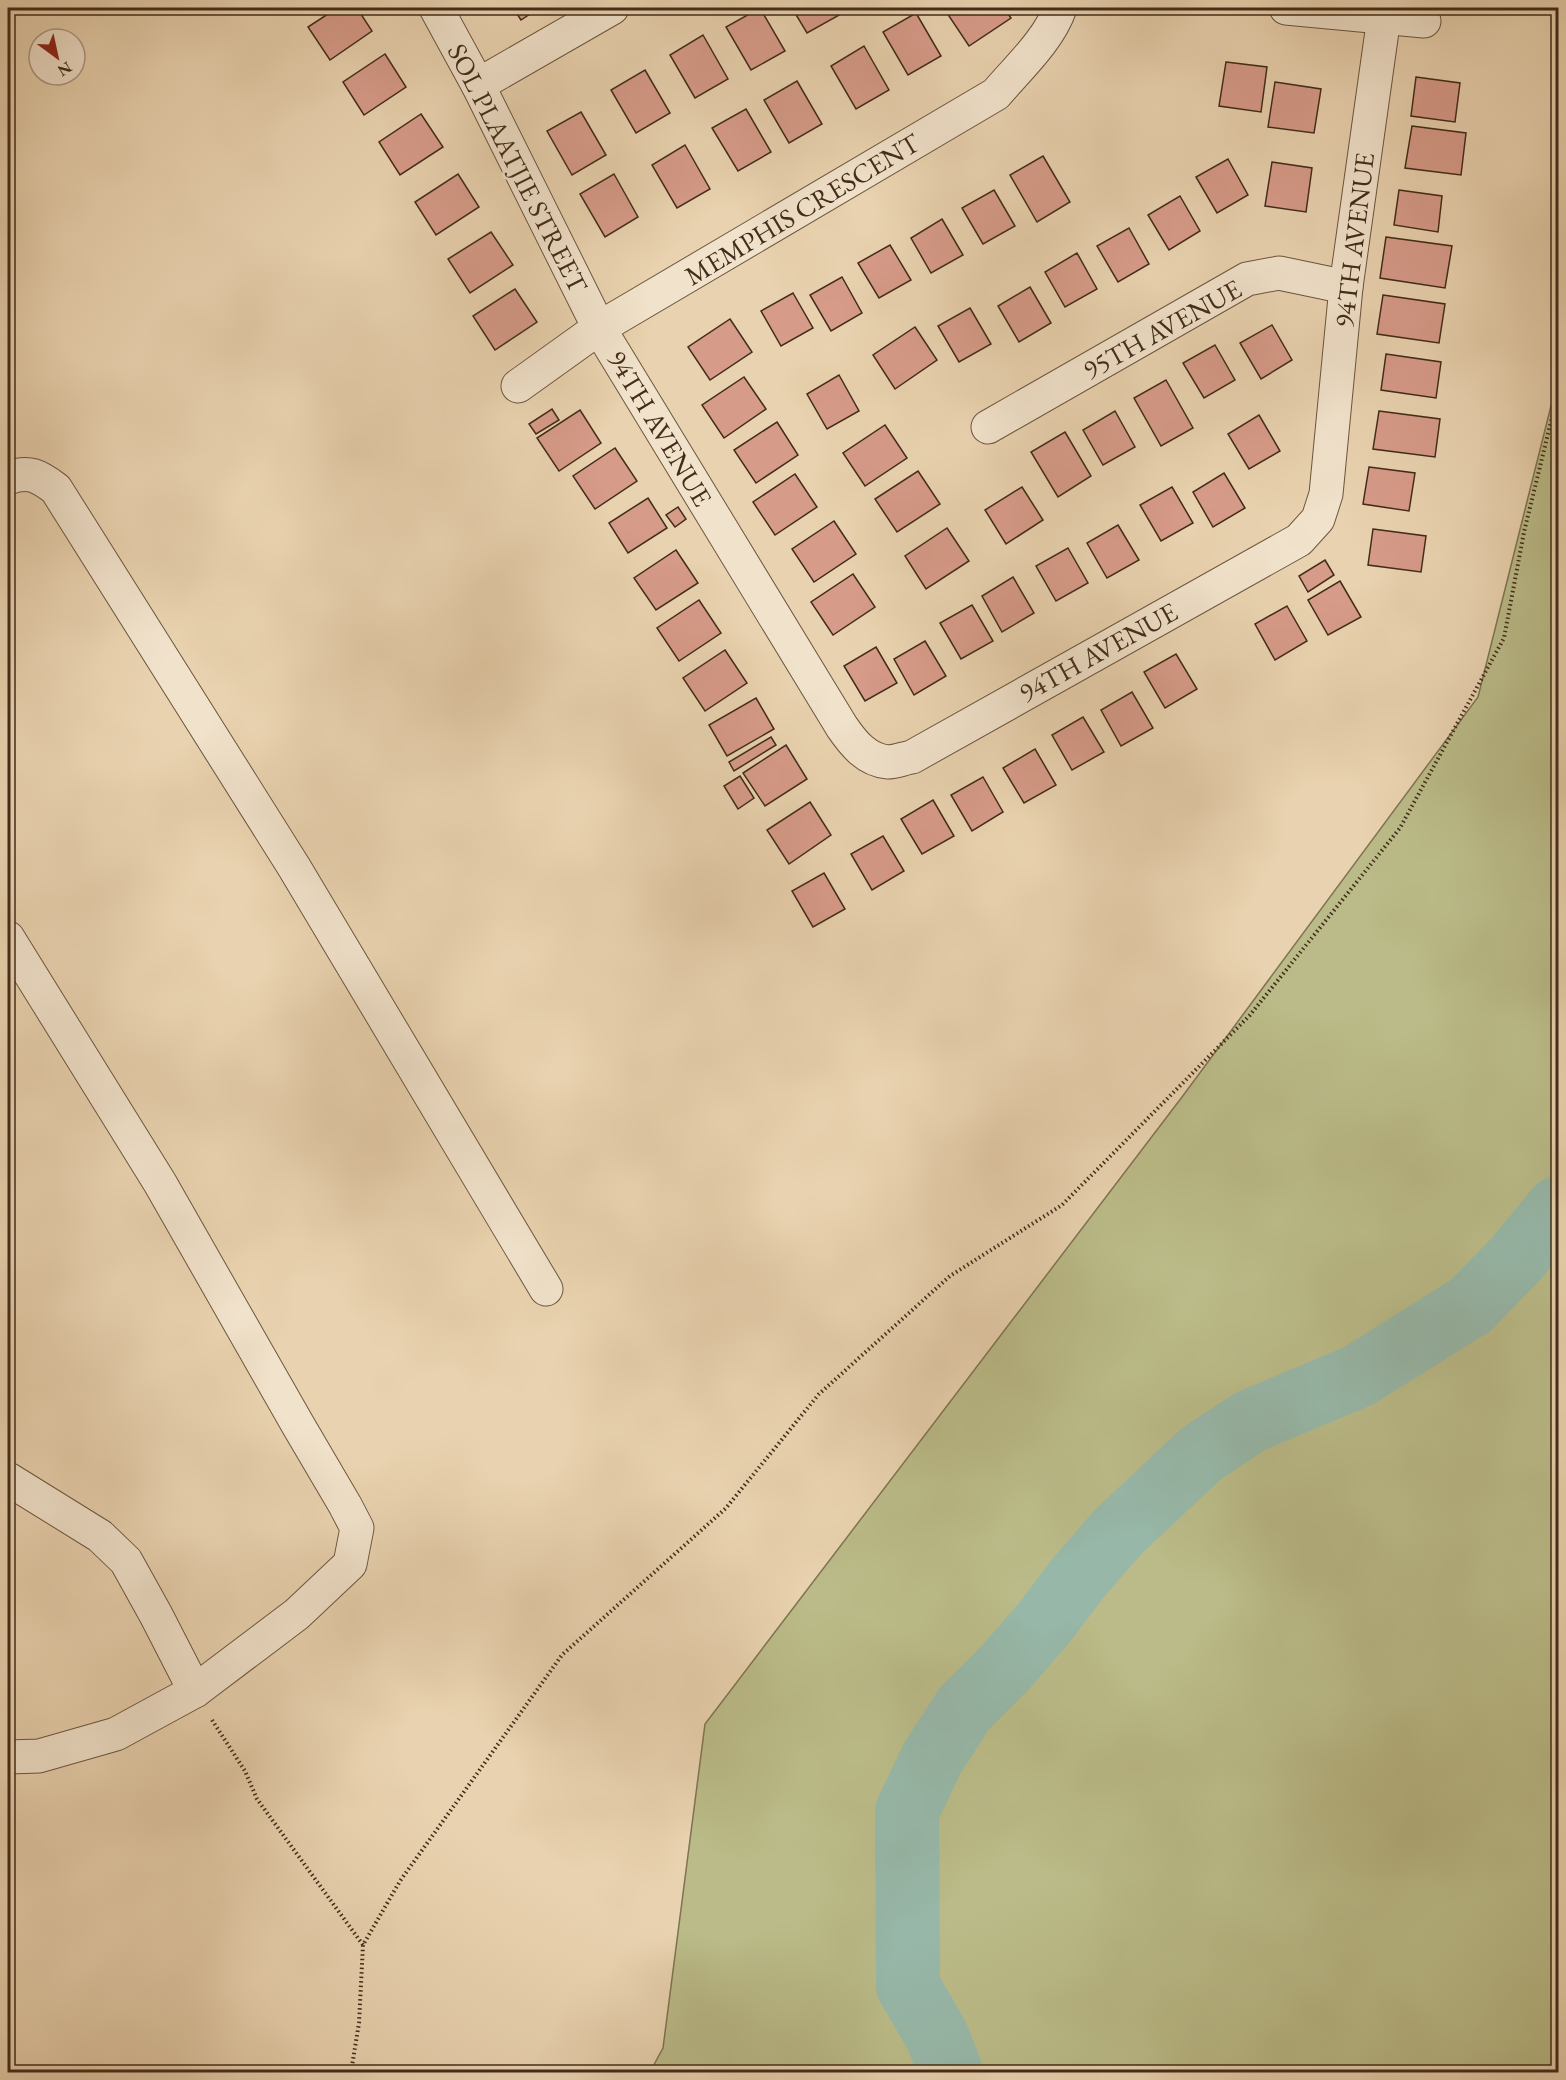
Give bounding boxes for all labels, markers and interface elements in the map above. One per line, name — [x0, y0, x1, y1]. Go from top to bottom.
north arrow — [27, 27, 87, 87]
street label: SOL PLAATJIE STREET — [440, 37, 596, 299]
text: N — [54, 57, 76, 82]
street label: MEMPHIS CRESCENT — [678, 125, 927, 293]
street label: 94TH AVENUE — [1326, 150, 1382, 330]
street label: 95TH AVENUE — [1077, 271, 1247, 387]
street label: 94TH AVENUE — [600, 344, 720, 512]
street label: 94TH AVENUE — [1013, 594, 1183, 710]

